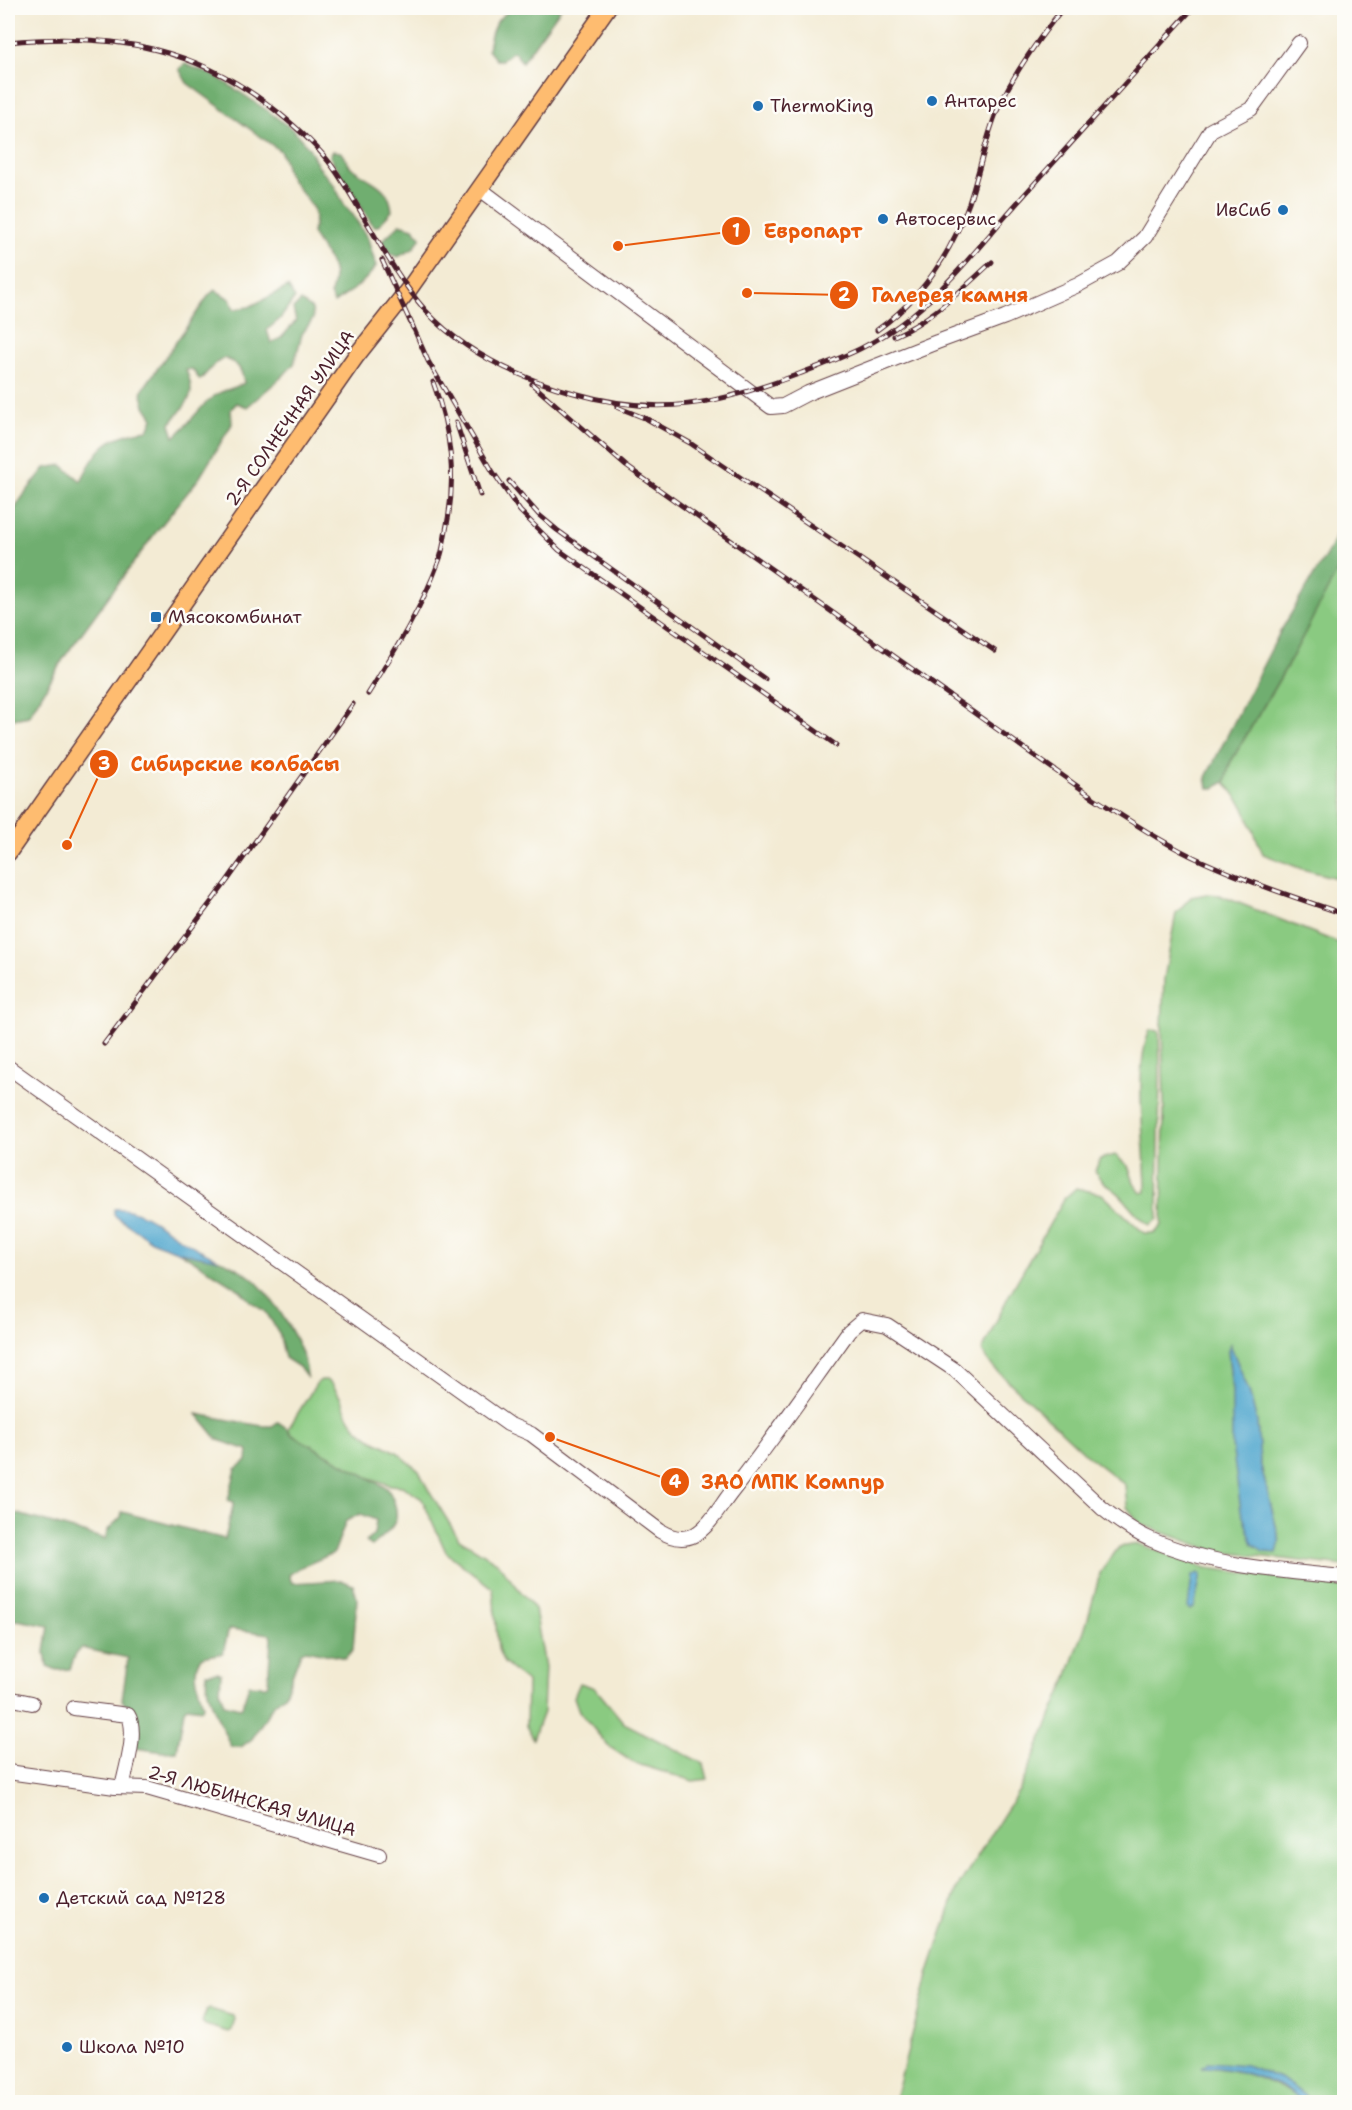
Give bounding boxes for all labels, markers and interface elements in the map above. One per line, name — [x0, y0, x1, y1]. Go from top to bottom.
place label: Антарес — [944, 89, 1016, 113]
place label: ThermoKing — [770, 94, 873, 118]
marker: Антарес — [925, 94, 939, 108]
marker: ThermoKing — [751, 99, 765, 113]
place label: ИвСиб — [1216, 198, 1271, 222]
marker: ИвСиб — [1276, 203, 1290, 217]
place label: Автосервис — [895, 207, 996, 231]
callout: Европарт — [721, 212, 874, 250]
marker: Автосервис — [876, 212, 890, 226]
text: Европарт — [763, 218, 863, 244]
text: 1 — [732, 219, 740, 243]
callout: Галерея камня — [829, 276, 1040, 314]
text: Галерея камня — [872, 282, 1028, 308]
text: 2 — [838, 283, 851, 307]
street label: 2-Я СОЛНЕЧНАЯ УЛИЦА — [220, 325, 360, 511]
place label: Мясокомбинат — [168, 605, 303, 629]
marker: Мясокомбинат — [149, 610, 163, 624]
callout: Сибирские колбасы — [89, 745, 352, 783]
text: Сибирские колбасы — [130, 751, 340, 777]
text: 3 — [98, 752, 110, 776]
callout: ЗАО МПК Компур — [660, 1463, 897, 1501]
text: ЗАО МПК Компур — [702, 1469, 884, 1495]
text: 4 — [669, 1470, 682, 1494]
street label: 2-Я ЛЮБИНСКАЯ УЛИЦА — [145, 1760, 359, 1842]
place label: Детский сад №128 — [56, 1886, 226, 1910]
marker: Детский сад №128 — [37, 1891, 51, 1905]
place label: Школа №10 — [79, 2035, 185, 2059]
marker: Школа №10 — [60, 2040, 74, 2054]

